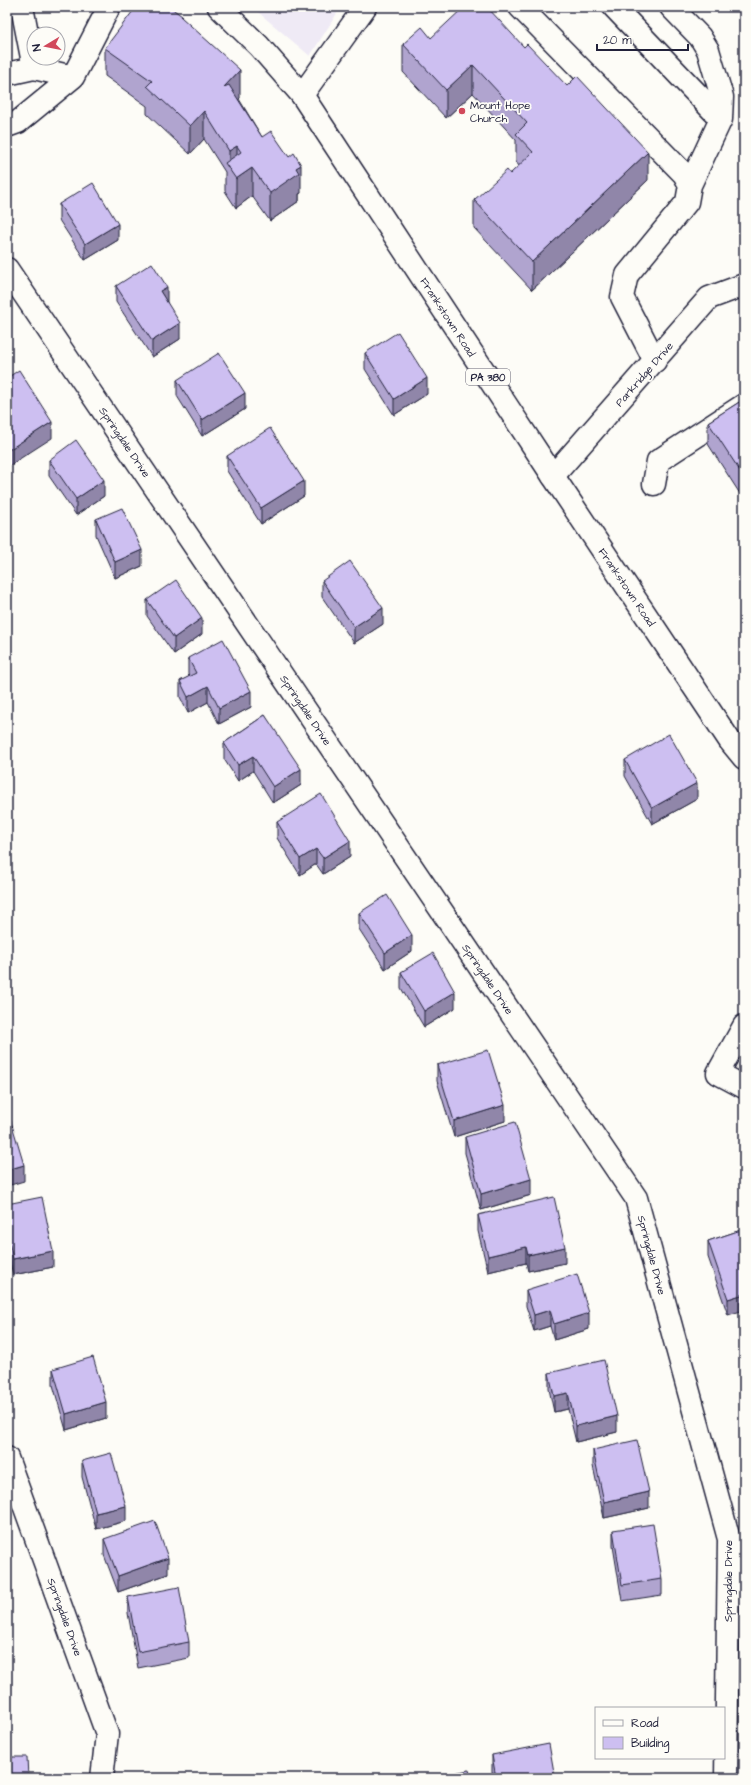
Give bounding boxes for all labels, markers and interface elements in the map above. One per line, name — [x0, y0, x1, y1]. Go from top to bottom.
north arrow — [26, 26, 66, 66]
scale bar — [597, 26, 688, 52]
text: 20 m — [603, 32, 632, 49]
text: N — [29, 43, 45, 52]
place label: Mount Hope Church — [470, 98, 530, 126]
marker: Mount Hope Church — [457, 106, 467, 116]
street label: Frankstown Road — [416, 275, 479, 360]
street label: Parkridge Drive — [612, 339, 678, 411]
road number: PA 380 — [466, 369, 510, 385]
street label: Springdale Drive — [95, 404, 154, 481]
street label: Frankstown Road — [595, 545, 659, 630]
street label: Springdale Drive — [276, 672, 335, 749]
street label: Springdale Drive — [458, 941, 517, 1018]
street label: Springdale Drive — [633, 1214, 669, 1297]
street label: Springdale Drive — [721, 1540, 737, 1622]
street label: Springdale Drive — [43, 1576, 86, 1659]
legend — [595, 1707, 725, 1759]
text: Road — [631, 1715, 659, 1732]
text: Building — [631, 1735, 669, 1753]

